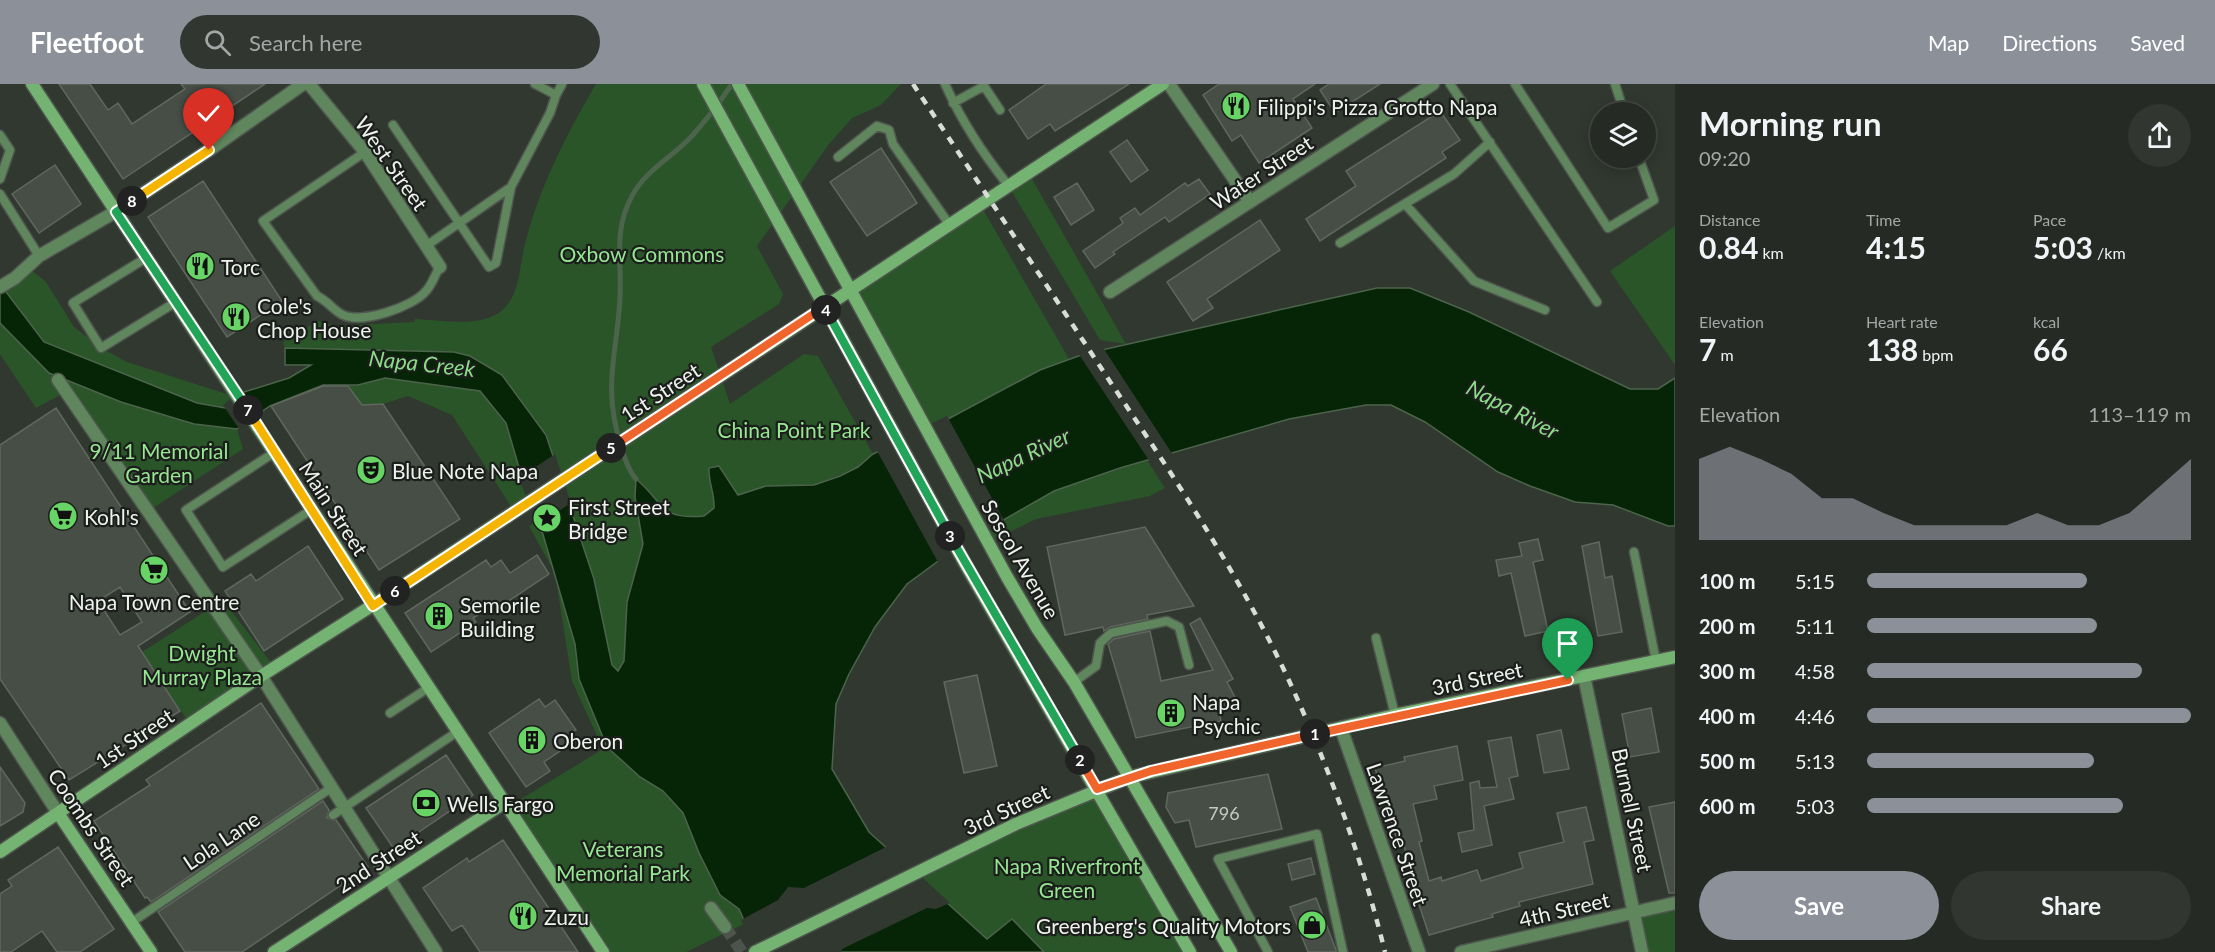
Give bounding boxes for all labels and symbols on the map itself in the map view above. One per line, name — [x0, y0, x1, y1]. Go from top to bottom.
pin — [183, 88, 234, 150]
restaurant icon: Filippi's Pizza Grotto Napa — [1220, 90, 1252, 122]
place label: Filippi's Pizza Grotto Napa — [1257, 94, 1497, 119]
street label: West Street — [351, 111, 434, 215]
street label: Water Street — [1205, 129, 1317, 214]
pin: 8 — [117, 186, 147, 216]
park label: Oxbow Commons — [560, 241, 724, 266]
restaurant icon: Torc — [184, 250, 216, 282]
place label: Torc — [221, 254, 260, 279]
place label: Cole's Chop House — [257, 293, 371, 342]
pin: 4 — [811, 295, 841, 325]
restaurant icon: Cole's Chop House — [220, 301, 252, 333]
water label: Napa Creek — [368, 344, 477, 382]
street label: 1st Street — [616, 357, 705, 427]
water label: Napa River — [1462, 373, 1564, 445]
pin: 7 — [233, 395, 263, 425]
park label: China Point Park — [718, 417, 871, 442]
water label: Napa River — [972, 421, 1075, 488]
pin: 5 — [596, 433, 626, 463]
park label: 9/11 Memorial Garden — [90, 438, 228, 487]
theatre icon: Blue Note Napa — [355, 454, 387, 486]
street label: Main Street — [294, 456, 374, 560]
place label: Blue Note Napa — [392, 458, 538, 483]
place label: First Street Bridge — [568, 494, 670, 543]
street label: Soscol Avenue — [977, 495, 1065, 623]
supermarket icon: Kohl's — [47, 500, 79, 532]
place icon: First Street Bridge — [531, 502, 563, 534]
place label: Kohl's — [84, 504, 139, 529]
pin: 3 — [935, 521, 965, 551]
supermarket icon: Napa Town Centre — [138, 554, 170, 586]
pin: 6 — [380, 576, 410, 606]
place label: Napa Town Centre — [69, 589, 239, 614]
place label: Semorile Building — [460, 592, 540, 641]
building icon: Semorile Building — [423, 600, 455, 632]
pin — [1542, 618, 1593, 680]
park label: Dwight Murray Plaza — [142, 640, 262, 689]
street label: 3rd Street — [1429, 656, 1525, 700]
place label: Napa Psychic — [1192, 689, 1261, 738]
building icon: Napa Psychic — [1155, 697, 1187, 729]
street label: 1st Street — [90, 702, 178, 773]
pin: 1 — [1300, 719, 1330, 749]
building icon: Oberon — [516, 724, 548, 756]
place label: Oberon — [553, 728, 623, 753]
pin: 2 — [1065, 745, 1095, 775]
street label: Burnell Street — [1608, 746, 1658, 875]
street label: Lawrence Street — [1362, 759, 1434, 909]
street label: Coombs Street — [43, 763, 141, 891]
street label: 3rd Street — [959, 778, 1053, 840]
bank icon: Wells Fargo — [410, 787, 442, 819]
place label: Wells Fargo — [447, 791, 554, 816]
house number: 796 — [1208, 802, 1240, 824]
street label: Lola Lane — [178, 805, 264, 875]
street label: 2nd Street — [331, 824, 426, 898]
park label: Veterans Memorial Park — [556, 836, 690, 885]
park label: Napa Riverfront Green — [994, 853, 1141, 902]
street label: 4th Street — [1516, 886, 1612, 932]
restaurant icon: Zuzu — [507, 900, 539, 932]
place label: Zuzu — [544, 904, 589, 929]
shop icon: Greenberg's Quality Motors — [1296, 909, 1328, 941]
place label: Greenberg's Quality Motors — [1036, 913, 1291, 938]

